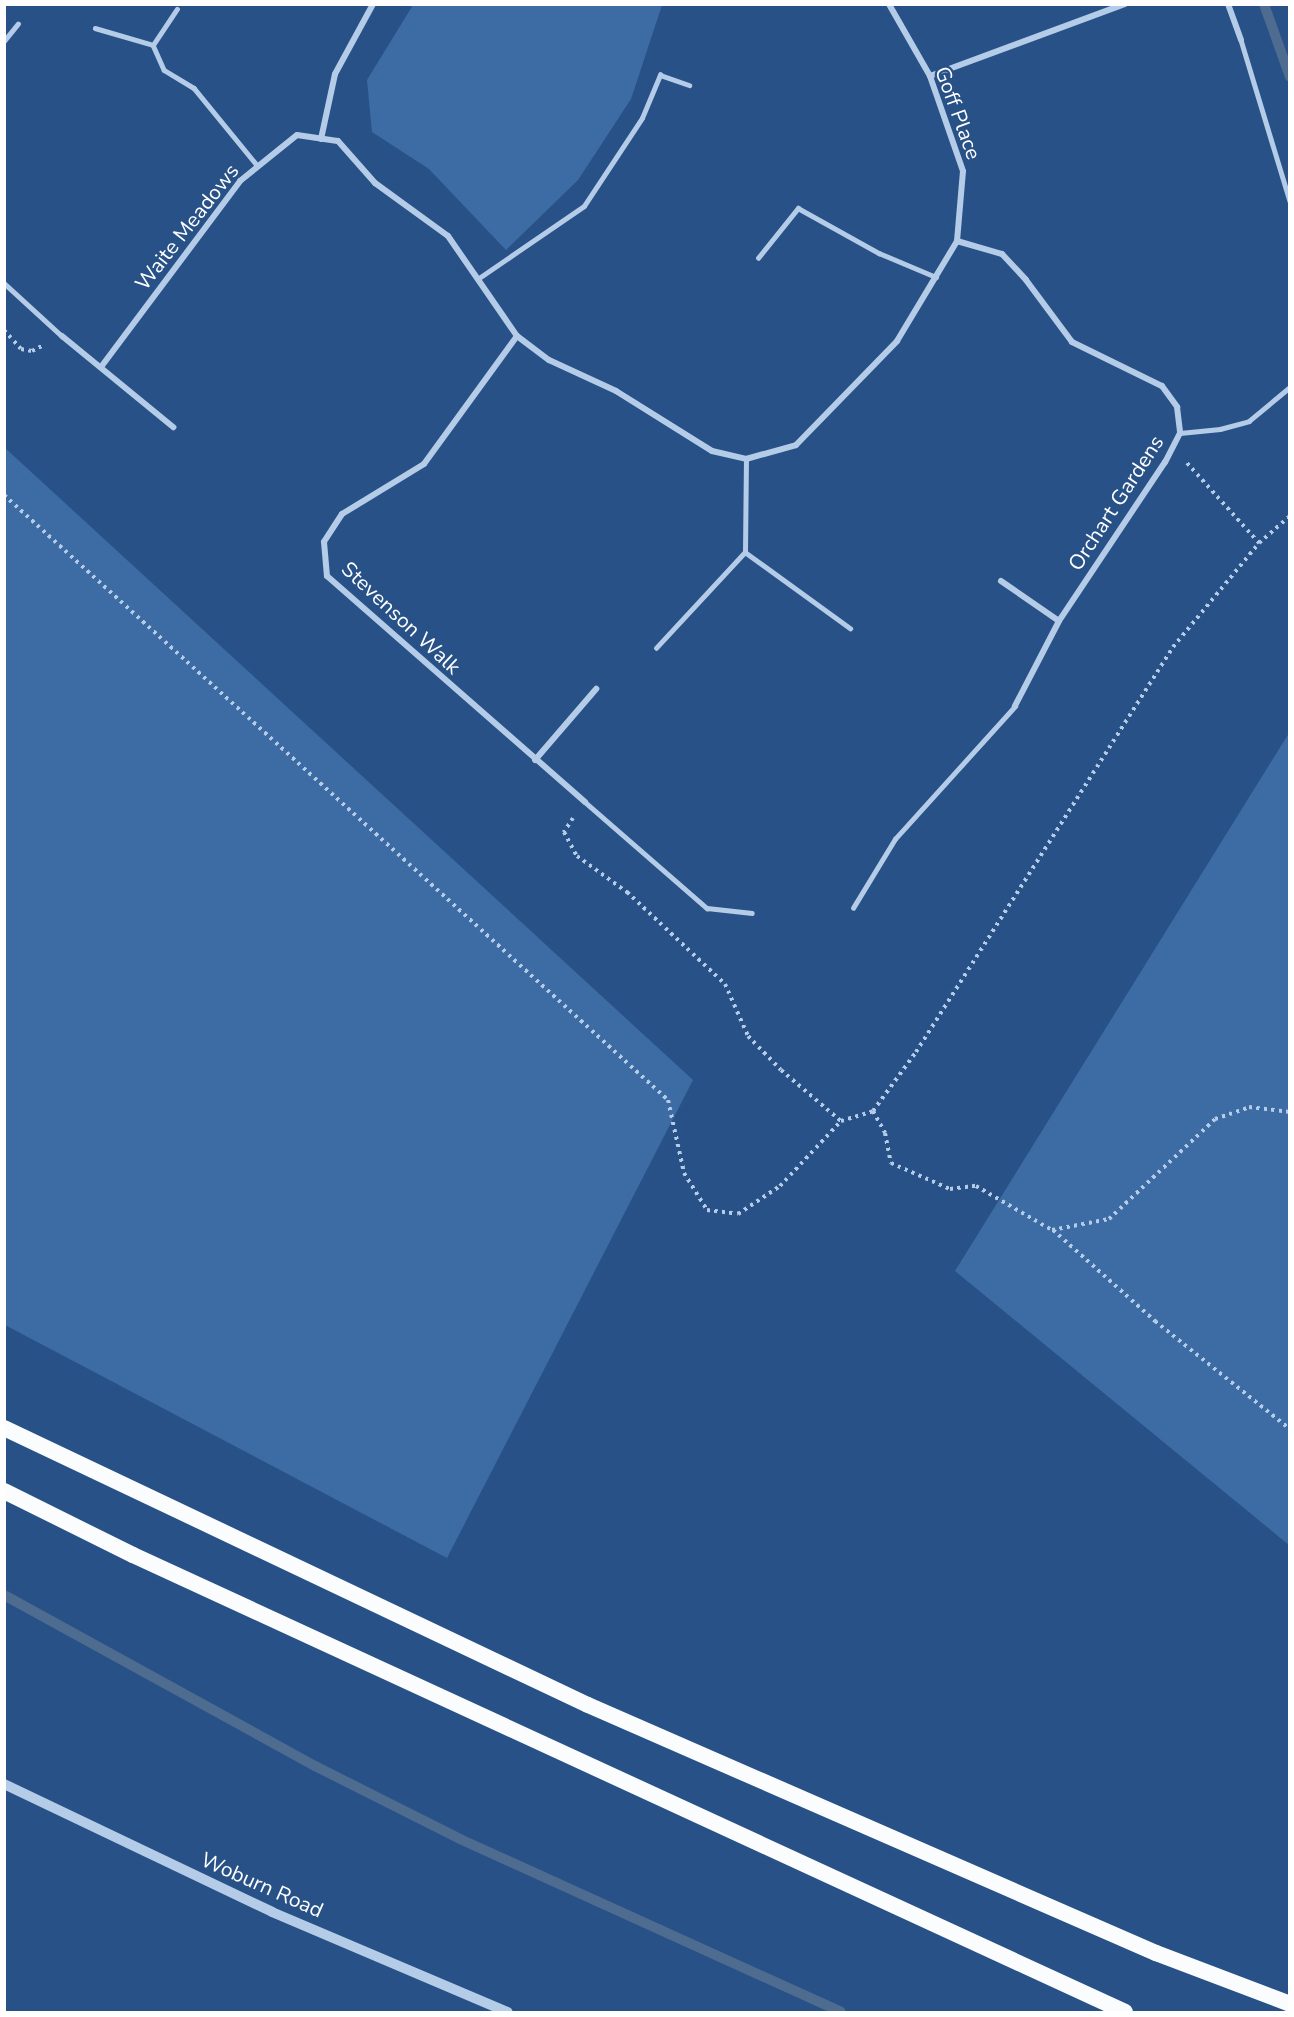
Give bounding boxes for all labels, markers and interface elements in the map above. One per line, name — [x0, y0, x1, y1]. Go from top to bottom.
street label: Goff Place — [930, 63, 986, 163]
street label: Waite Meadows — [130, 159, 244, 295]
street label: Orchart Gardens — [1063, 431, 1169, 575]
street label: Stevenson Walk — [336, 556, 466, 680]
street label: Woburn Road — [197, 1847, 327, 1923]

